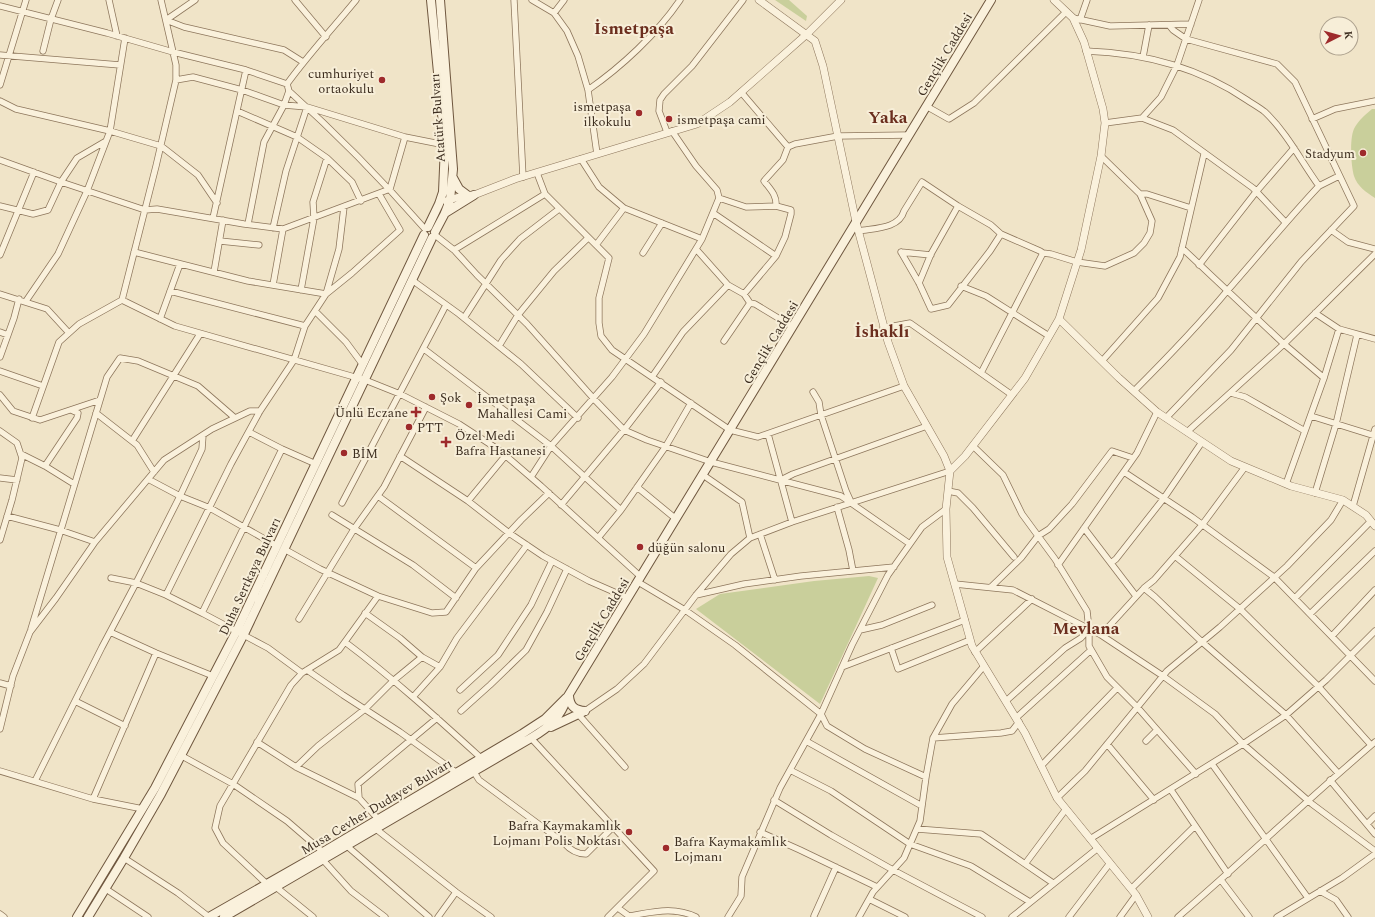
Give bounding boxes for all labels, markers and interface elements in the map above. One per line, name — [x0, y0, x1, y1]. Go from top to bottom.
street label: Gençlik Caddesi — [912, 9, 978, 100]
district label: İsmetpaşa — [594, 16, 674, 42]
north arrow — [1319, 16, 1359, 56]
text: K — [1340, 30, 1357, 41]
place label: cumhuriyet ortaokulu — [308, 64, 374, 99]
street label: Atatürk Bulvarı — [425, 73, 451, 163]
marker: cumhuriyet ortaokulu — [377, 75, 387, 85]
place label: ismetpaşa ilkokulu — [573, 97, 632, 132]
district label: Yaka — [868, 105, 908, 131]
marker: ismetpaşa ilkokulu — [634, 108, 644, 118]
place label: ismetpaşa cami — [677, 110, 766, 130]
marker: ismetpaşa cami — [664, 114, 674, 124]
place label: Stadyum — [1305, 144, 1355, 164]
marker: Stadyum — [1358, 148, 1368, 158]
street label: Gençlik Caddesi — [738, 297, 804, 388]
district label: İshaklı — [854, 319, 910, 345]
place label: Şok — [440, 388, 461, 408]
place label: İsmetpaşa Mahallesi Cami — [477, 389, 567, 424]
marker: Şok — [427, 392, 437, 402]
marker: İsmetpaşa Mahallesi Cami — [464, 400, 474, 410]
place label: Ünlü Eczane — [335, 403, 408, 423]
marker: Ünlü Eczane — [411, 407, 421, 417]
place label: PTT — [417, 418, 443, 438]
marker: PTT — [404, 422, 414, 432]
place label: Özel Medi Bafra Hastanesi — [455, 426, 546, 461]
marker: Özel Medi Bafra Hastanesi — [440, 436, 452, 448]
place label: BİM — [352, 444, 378, 464]
marker: BİM — [339, 448, 349, 458]
street label: Duha Sertkaya Bulvarı — [214, 514, 286, 639]
place label: düğün salonu — [648, 538, 725, 558]
marker: düğün salonu — [635, 542, 645, 552]
street label: Gençlik Caddesi — [569, 574, 635, 665]
district label: Mevlana — [1052, 616, 1120, 642]
street label: Musa Cevher Dudayev Bulvarı — [297, 754, 456, 860]
place label: Bafra Kaymakamlık Lojmanı Polis Noktası — [493, 816, 621, 851]
marker: Bafra Kaymakamlık Lojmanı Polis Noktası — [624, 827, 634, 837]
place label: Bafra Kaymakamlık Lojmanı — [674, 832, 787, 867]
marker: Bafra Kaymakamlık Lojmanı — [661, 843, 671, 853]

